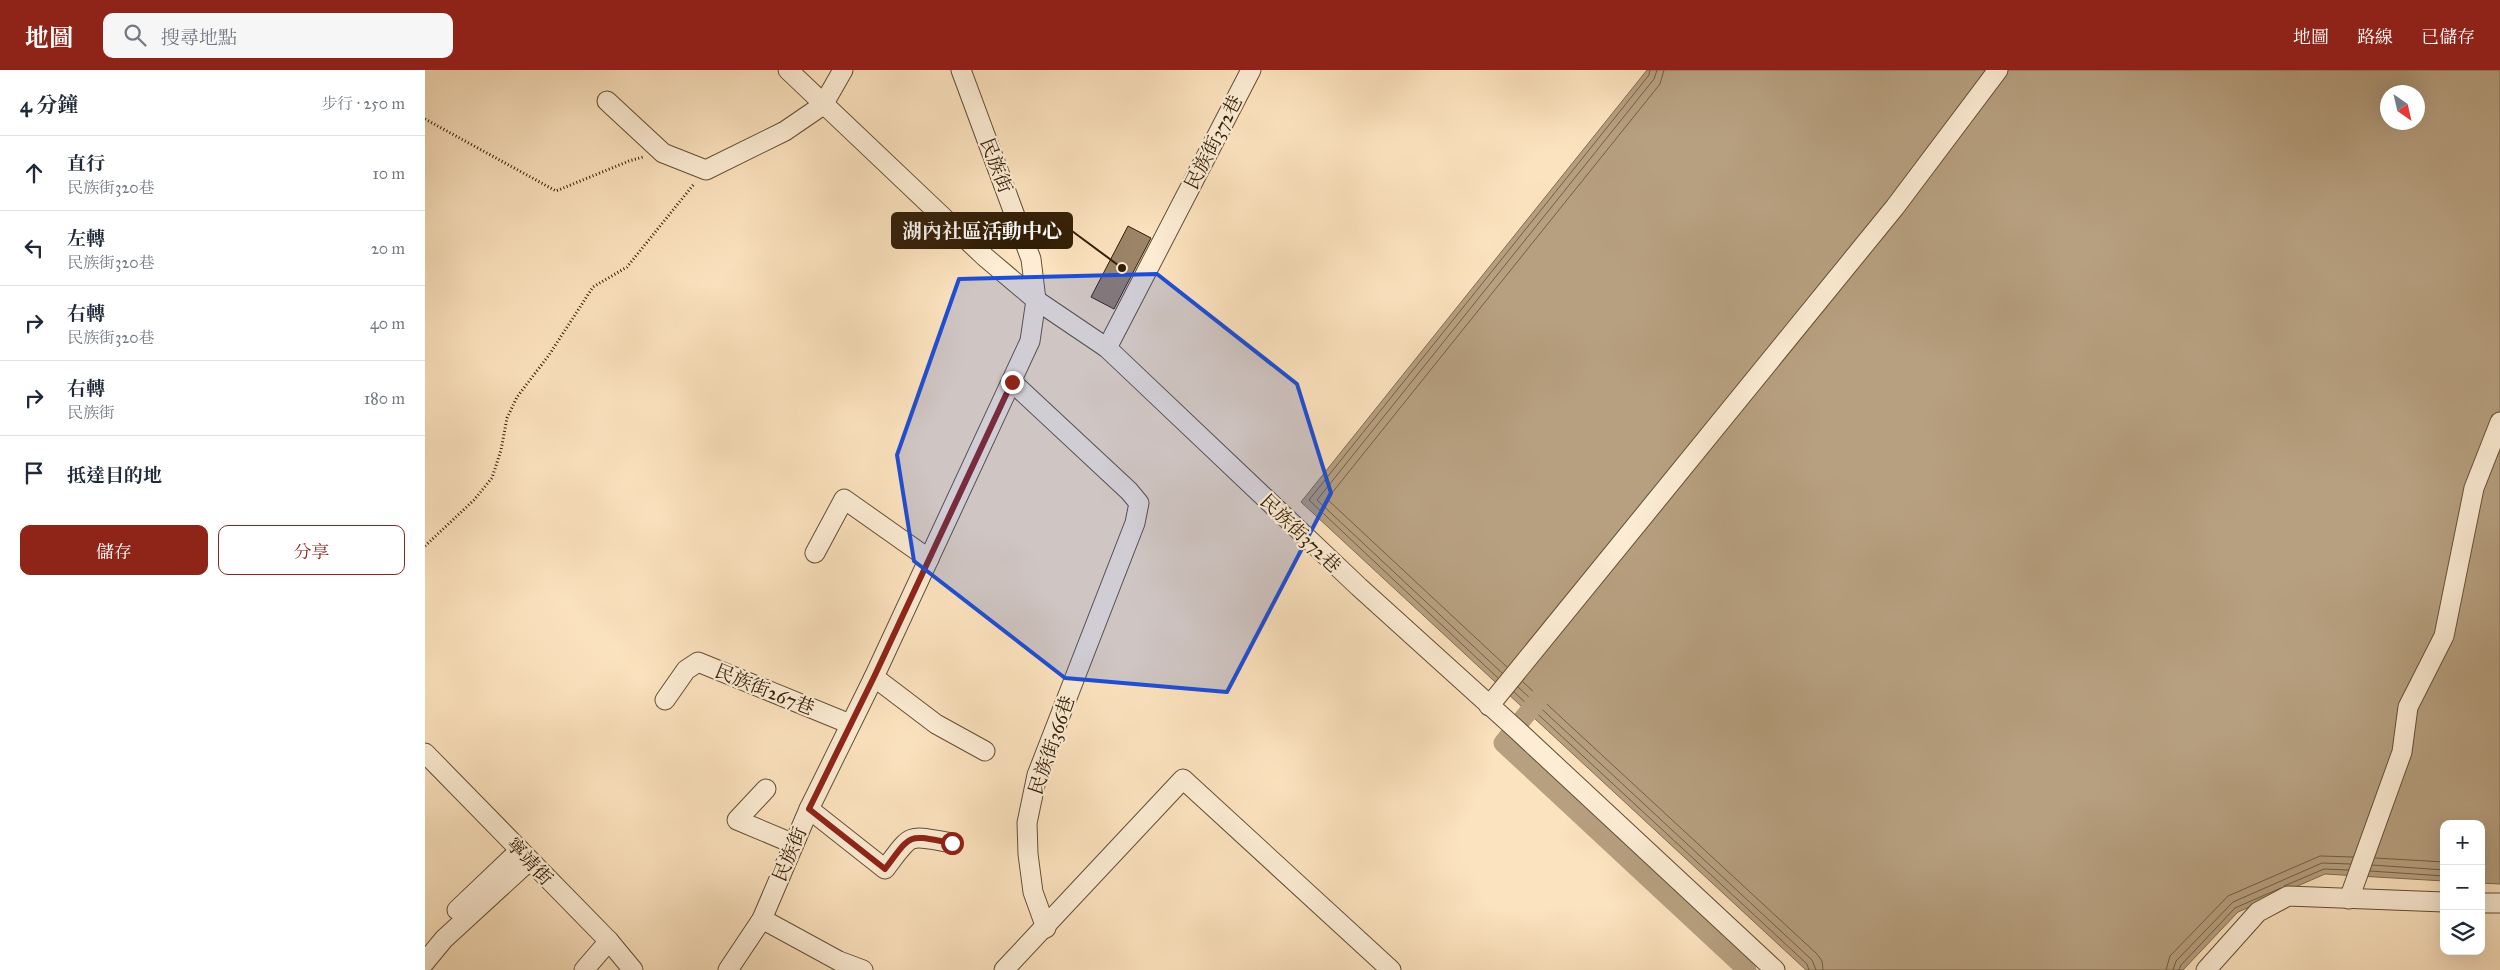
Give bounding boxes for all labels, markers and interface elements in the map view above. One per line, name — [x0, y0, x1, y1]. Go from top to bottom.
search box — [103, 13, 453, 58]
icon: search — [121, 21, 149, 49]
text: 地圖 — [25, 23, 73, 53]
text: 搜尋地點 — [161, 26, 237, 49]
text: 地圖 — [2293, 26, 2329, 48]
text: 路線 — [2357, 26, 2393, 48]
text: 已儲存 — [2421, 26, 2475, 48]
north arrow — [2380, 85, 2425, 130]
street label: 民族街372巷 — [1180, 91, 1247, 193]
text: 4 分鐘 — [20, 92, 78, 118]
text: 步行 · 250 m — [321, 94, 405, 113]
street label: 民族街 — [976, 134, 1017, 196]
text: 直行 — [67, 152, 105, 175]
icon: ahead — [20, 159, 48, 187]
text: 10 m — [373, 164, 405, 183]
text: 民族街320巷 — [67, 178, 155, 197]
callout: 湖內社區活動中心 — [892, 213, 1072, 248]
text: 湖內社區活動中心 — [902, 219, 1062, 243]
text: 左轉 — [67, 227, 105, 250]
icon: left — [20, 234, 48, 262]
text: 20 m — [371, 239, 405, 258]
text: 民族街320巷 — [67, 253, 155, 272]
text: 右轉 — [67, 302, 105, 325]
icon: right — [20, 309, 48, 337]
text: 40 m — [370, 314, 405, 333]
text: 民族街320巷 — [67, 328, 155, 347]
route end — [1001, 371, 1024, 394]
text: 右轉 — [67, 377, 105, 400]
icon: right — [20, 384, 48, 412]
text: 180 m — [364, 389, 405, 408]
text: 民族街 — [67, 403, 115, 422]
icon: arrive — [20, 459, 48, 487]
text: 抵達目的地 — [67, 464, 162, 487]
street label: 民族街372巷 — [1256, 489, 1346, 577]
button: 儲存 — [20, 525, 208, 575]
button: 分享 — [218, 525, 405, 575]
street label: 民族街267巷 — [712, 659, 818, 720]
street label: 民族街366巷 — [1024, 693, 1079, 798]
map controls — [2440, 820, 2485, 955]
button: + — [2440, 820, 2485, 865]
street label: 民族街 — [768, 823, 811, 885]
route start — [941, 832, 964, 855]
street label: 寧靖街 — [502, 833, 558, 890]
button: − — [2440, 865, 2485, 910]
button: layers — [2440, 910, 2485, 955]

